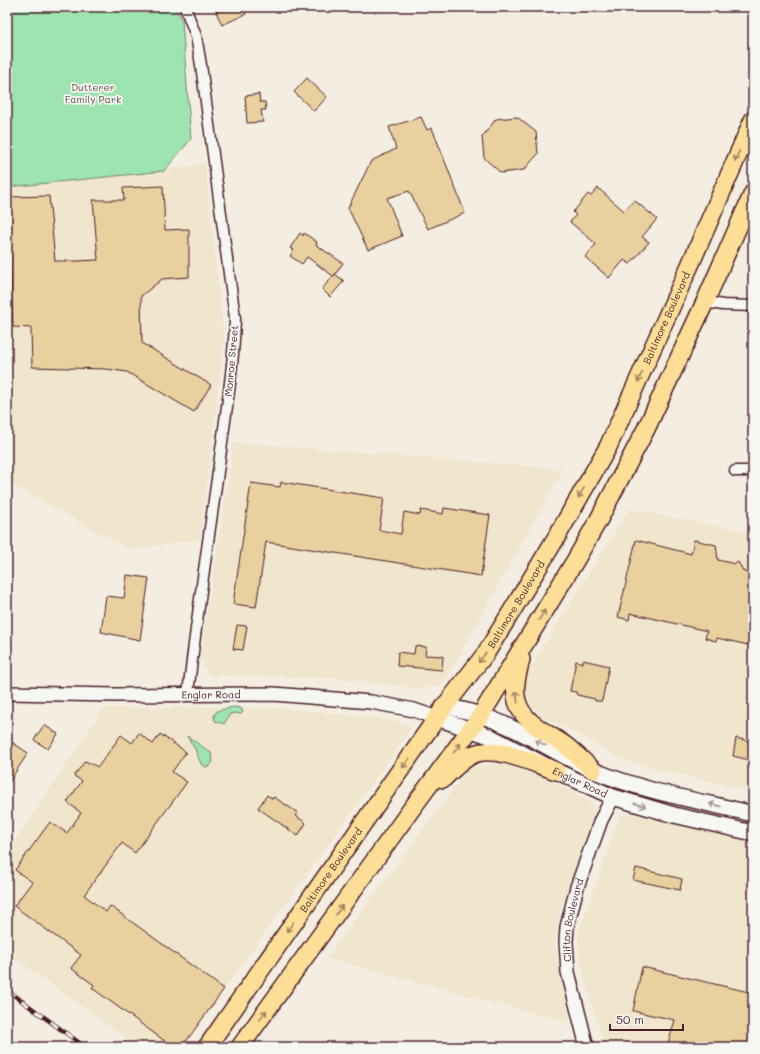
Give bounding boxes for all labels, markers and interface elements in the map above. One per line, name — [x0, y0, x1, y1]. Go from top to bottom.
park label: Dutterer Family Park — [65, 80, 121, 106]
one-way arrow — [733, 150, 741, 162]
street label: Baltimore Boulevard — [639, 269, 693, 366]
street label: Monroe Street — [221, 325, 241, 397]
one-way arrow — [636, 371, 643, 383]
one-way arrow — [577, 487, 585, 499]
street label: Baltimore Boulevard — [484, 558, 548, 651]
one-way arrow — [538, 610, 546, 621]
one-way arrow — [477, 653, 486, 664]
street label: Englar Road — [181, 687, 241, 702]
one-way arrow — [513, 691, 521, 704]
one-way arrow — [535, 739, 547, 747]
one-way arrow — [453, 743, 461, 754]
one-way arrow — [402, 758, 410, 769]
street label: Englar Road — [550, 763, 610, 801]
one-way arrow — [709, 801, 722, 808]
one-way arrow — [633, 802, 646, 809]
street label: Baltimore Boulevard — [296, 825, 365, 915]
street label: Clifton Boulevard — [559, 876, 587, 962]
one-way arrow — [335, 904, 343, 915]
one-way arrow — [286, 921, 294, 932]
scale bar — [610, 1006, 683, 1032]
one-way arrow — [259, 1010, 267, 1021]
text: 50 m — [616, 1011, 644, 1027]

